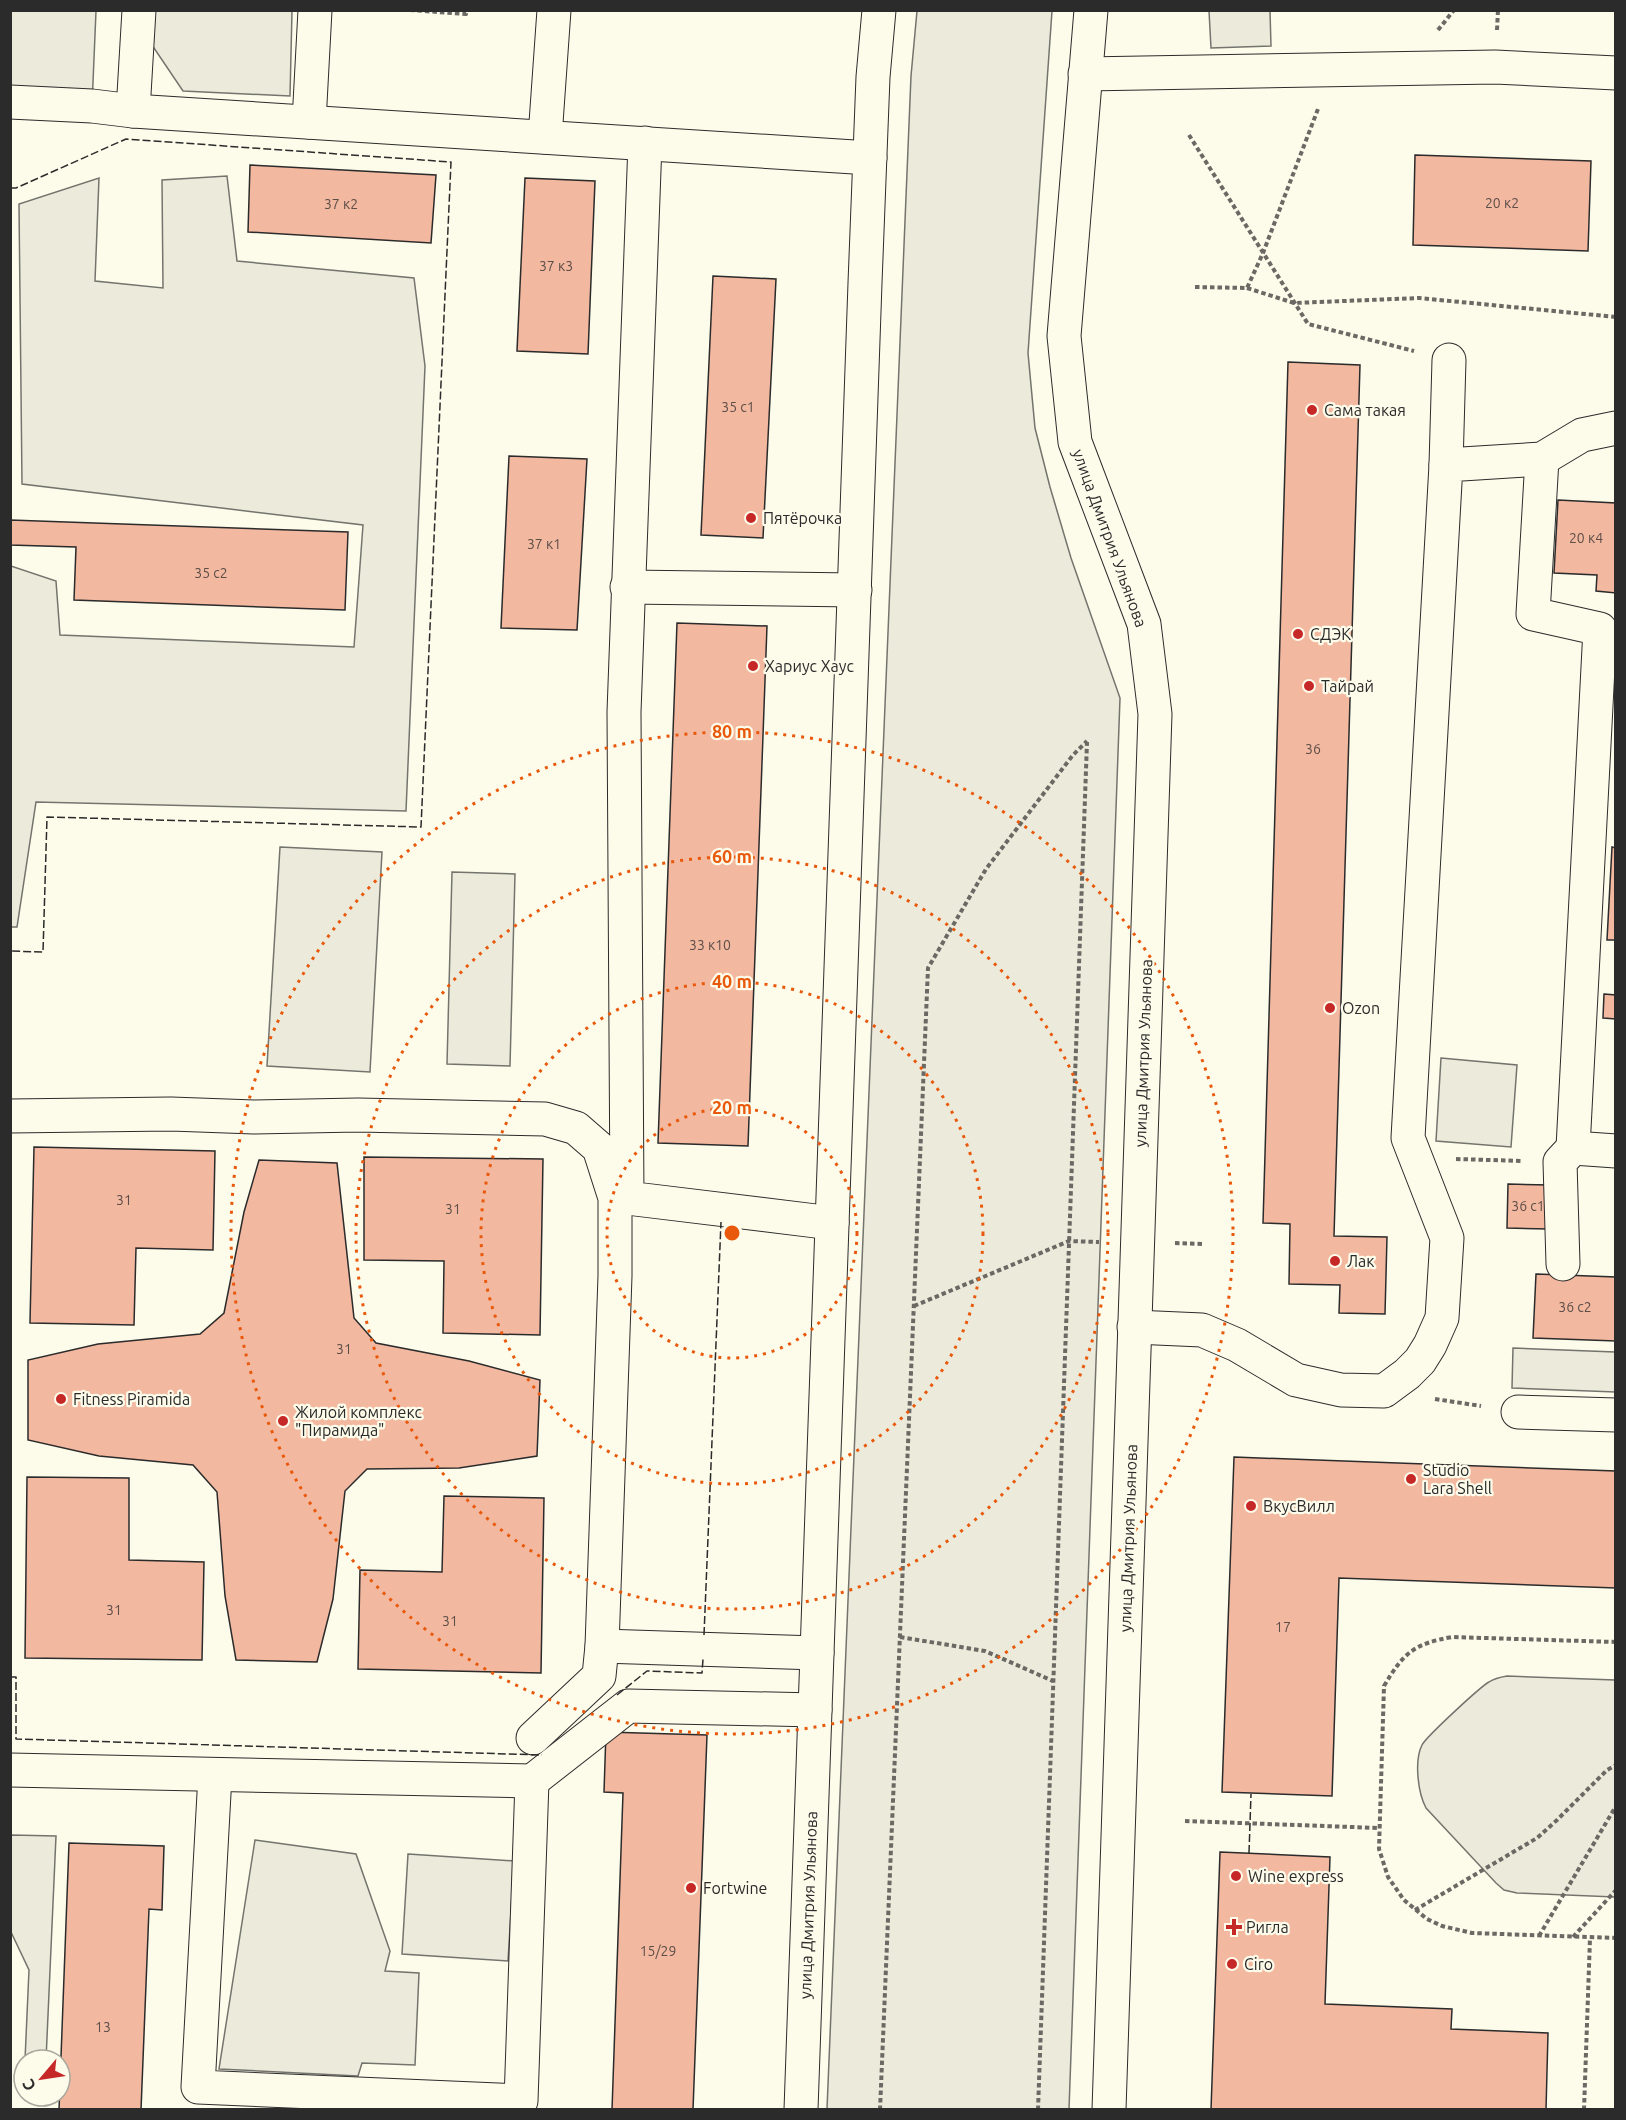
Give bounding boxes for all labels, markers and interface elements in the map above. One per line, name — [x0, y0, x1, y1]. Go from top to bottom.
house number: 20 к2 — [1485, 195, 1519, 211]
house number: 37 к2 — [324, 196, 358, 212]
house number: 37 к3 — [539, 258, 573, 274]
house number: 35 с1 — [721, 399, 755, 415]
place label: Сама такая — [1324, 401, 1406, 419]
marker: Сама такая — [1305, 403, 1319, 417]
street label: улица Дмитрия Ульянова — [1069, 447, 1151, 629]
place label: Пятёрочка — [763, 509, 842, 527]
marker: Пятёрочка — [744, 511, 758, 525]
house number: 20 к4 — [1569, 530, 1603, 546]
house number: 37 к1 — [527, 536, 561, 552]
house number: 35 с2 — [194, 565, 228, 581]
place label: СДЭК — [1310, 625, 1351, 643]
marker: СДЭК — [1291, 627, 1305, 641]
place label: Хариус Хаус — [765, 657, 855, 675]
marker: Хариус Хаус — [746, 659, 760, 673]
place label: Тайрай — [1321, 677, 1374, 695]
marker: Тайрай — [1302, 679, 1316, 693]
text: 80 m — [712, 721, 752, 741]
house number: 36 — [1305, 741, 1321, 757]
text: 60 m — [712, 846, 752, 866]
house number: 33 к10 — [689, 937, 731, 953]
street label: улица Дмитрия Ульянова — [1131, 959, 1155, 1147]
text: 40 m — [712, 971, 752, 991]
place label: Ozon — [1342, 999, 1380, 1017]
marker: Ozon — [1323, 1001, 1337, 1015]
text: 20 m — [712, 1097, 752, 1117]
house number: 31 — [116, 1192, 132, 1208]
house number: 36 с1 — [1511, 1198, 1545, 1214]
house number: 31 — [445, 1201, 461, 1217]
centre of rings — [722, 1223, 742, 1243]
place label: Лак — [1347, 1252, 1375, 1270]
marker: Лак — [1328, 1254, 1342, 1268]
house number: 36 с2 — [1558, 1299, 1592, 1315]
house number: 31 — [336, 1341, 352, 1357]
place label: Fitness Piramida — [73, 1390, 190, 1408]
marker: Fitness Piramida — [54, 1392, 68, 1406]
place label: Жилой комплекс "Пирамида" — [295, 1403, 422, 1439]
marker: Жилой комплекс "Пирамида" — [276, 1414, 290, 1428]
street label: улица Дмитрия Ульянова — [1116, 1444, 1140, 1632]
place label: Studio Lara Shell — [1423, 1461, 1492, 1497]
marker: Studio Lara Shell — [1404, 1472, 1418, 1486]
place label: ВкусВилл — [1263, 1497, 1335, 1515]
marker: ВкусВилл — [1244, 1499, 1258, 1513]
house number: 31 — [106, 1602, 122, 1618]
house number: 31 — [442, 1613, 458, 1629]
house number: 17 — [1275, 1619, 1291, 1635]
street label: улица Дмитрия Ульянова — [796, 1811, 820, 1999]
place label: Wine express — [1248, 1867, 1344, 1885]
marker: Wine express — [1229, 1869, 1243, 1883]
place label: Fortwine — [703, 1879, 767, 1897]
marker: Fortwine — [684, 1881, 698, 1895]
place label: Ригла — [1246, 1918, 1289, 1936]
marker: Ригла — [1227, 1920, 1241, 1934]
house number: 15/29 — [640, 1943, 676, 1959]
place label: Ciro — [1244, 1955, 1273, 1973]
marker: Ciro — [1225, 1957, 1239, 1971]
house number: 13 — [95, 2019, 111, 2035]
north arrow — [12, 2048, 72, 2108]
text: С — [19, 2076, 39, 2094]

